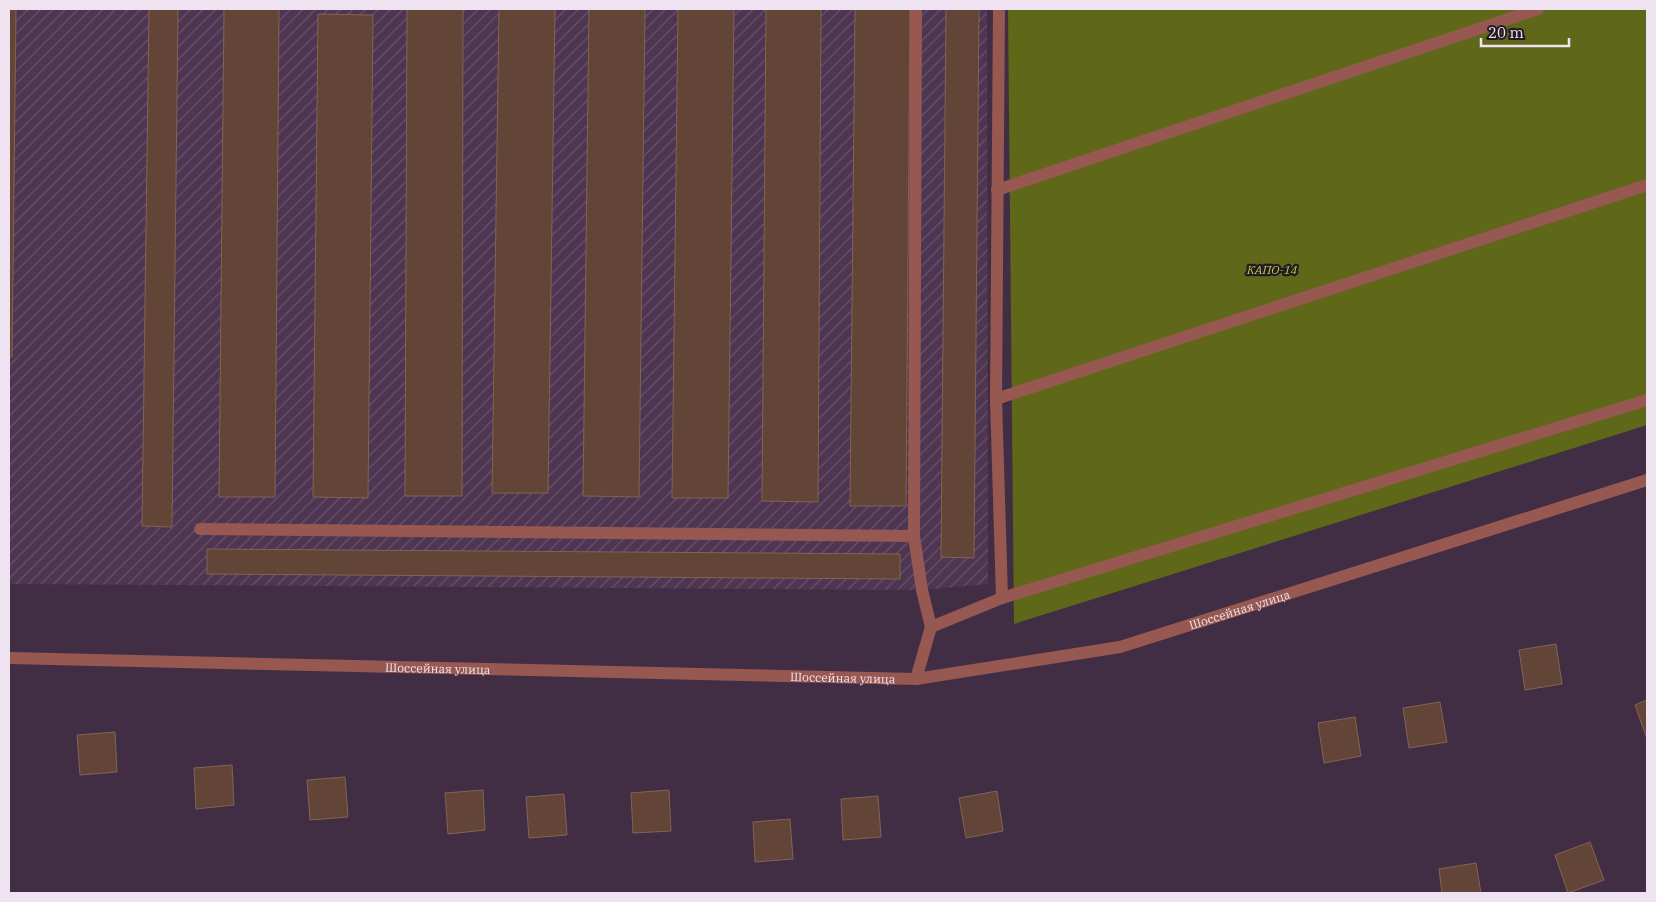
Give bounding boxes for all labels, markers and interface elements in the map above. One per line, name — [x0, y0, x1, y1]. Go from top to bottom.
scale bar — [1481, 15, 1568, 47]
text: 20 m — [1488, 23, 1524, 42]
park label: КАПО-14 — [1246, 262, 1297, 277]
street label: Шоссейная улица — [1187, 586, 1292, 632]
street label: Шоссейная улица — [385, 659, 491, 677]
street label: Шоссейная улица — [790, 669, 896, 686]

